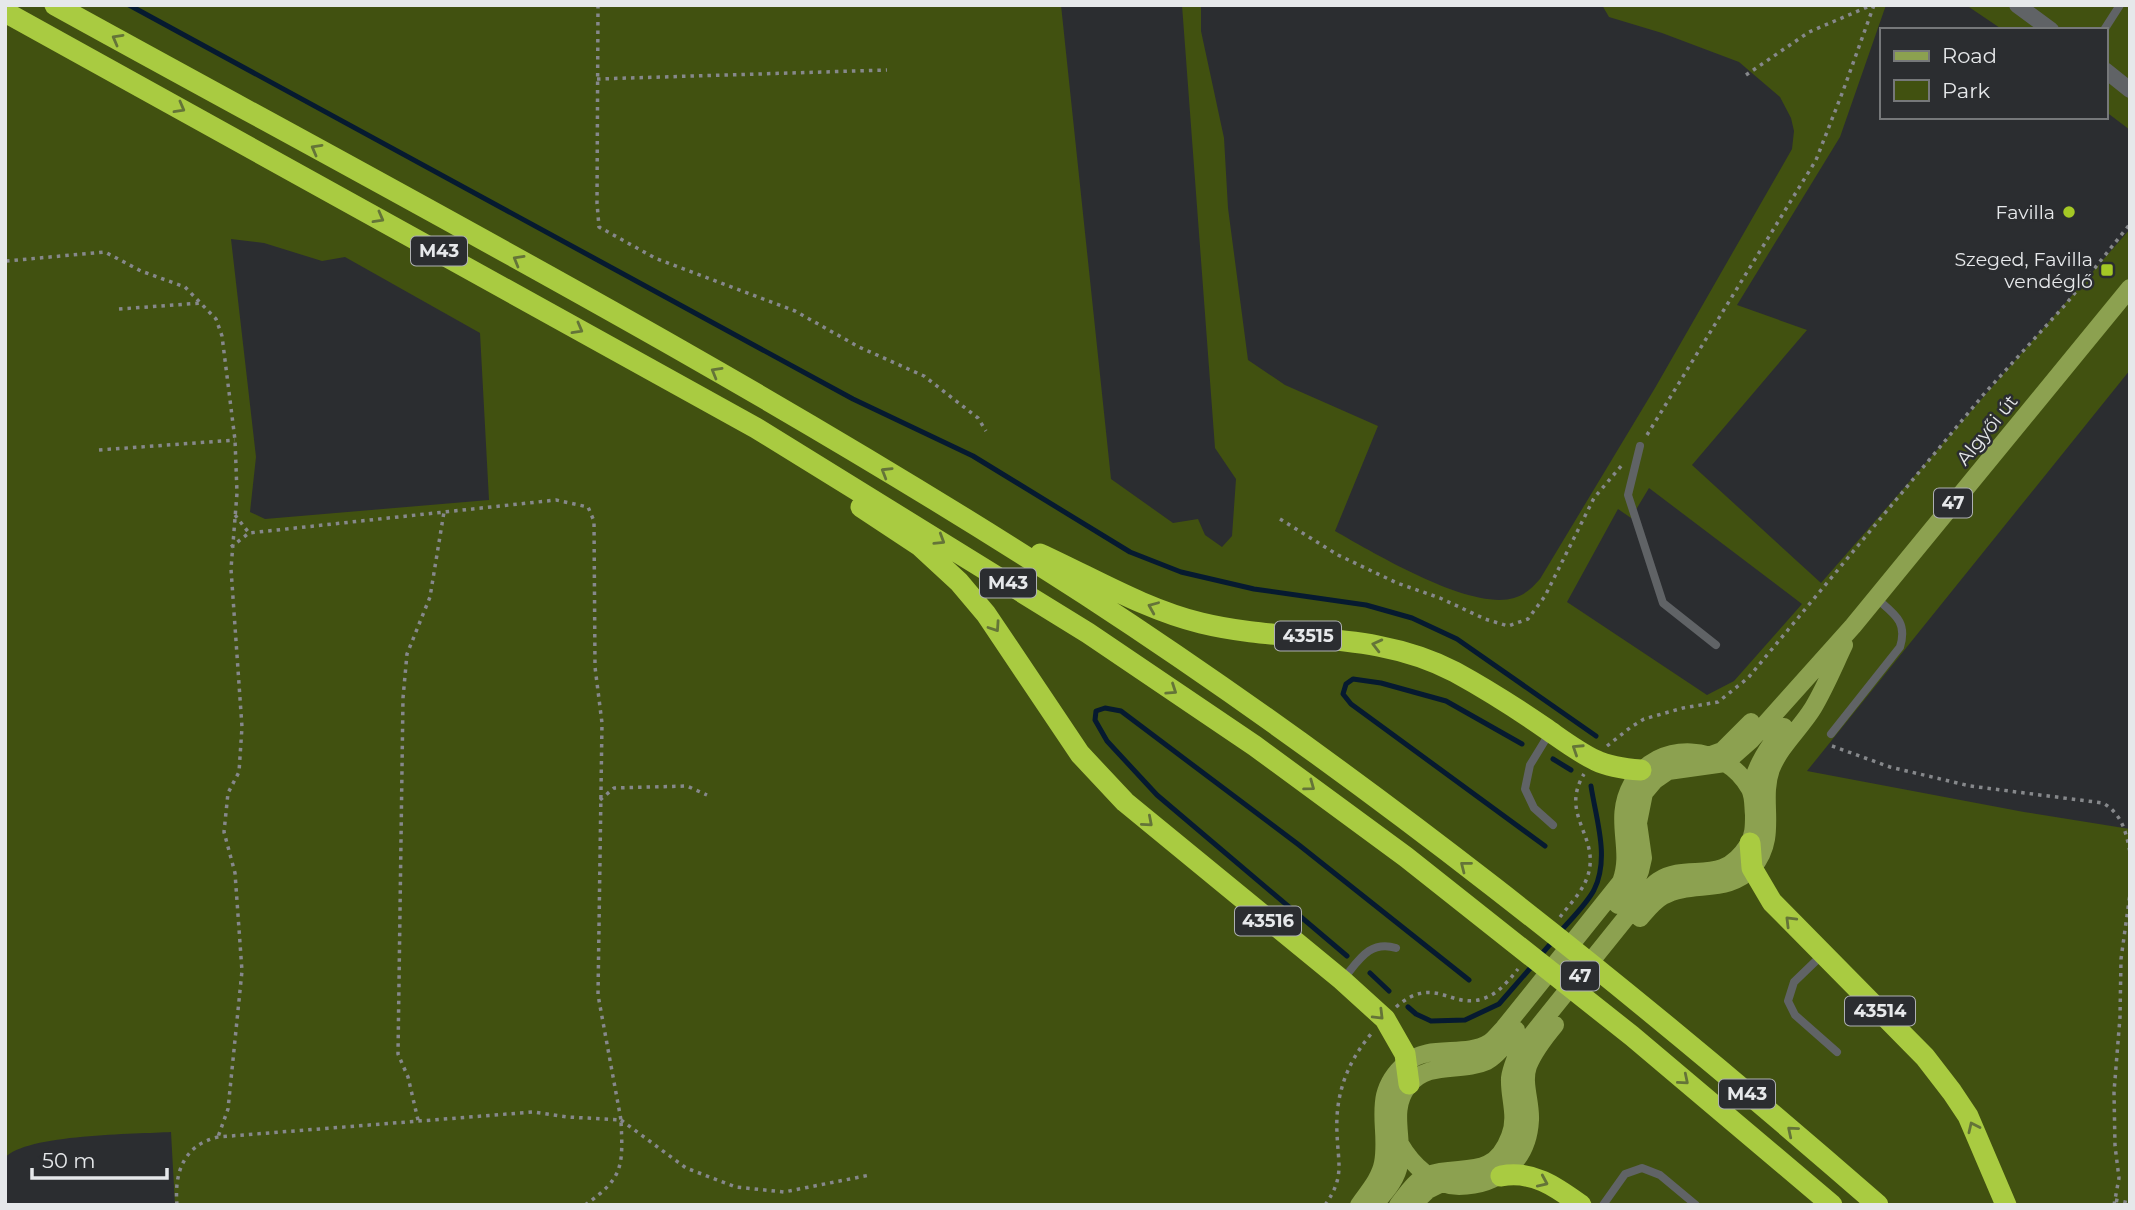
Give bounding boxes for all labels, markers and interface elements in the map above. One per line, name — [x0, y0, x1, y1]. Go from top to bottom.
legend — [1880, 28, 2107, 119]
one-way arrow — [112, 34, 124, 47]
text: Road — [1942, 43, 1997, 68]
text: Park — [1942, 78, 1990, 103]
one-way arrow — [173, 100, 186, 113]
one-way arrow — [311, 144, 324, 157]
place label: Favilla — [1996, 201, 2055, 224]
marker: Favilla — [2061, 204, 2077, 220]
one-way arrow — [372, 210, 385, 224]
road number: M43 — [411, 236, 467, 265]
place label: Szeged, Favilla vendéglő — [1954, 248, 2093, 293]
one-way arrow — [513, 255, 526, 268]
marker: Szeged, Favilla vendéglő — [2099, 262, 2115, 278]
one-way arrow — [571, 321, 584, 334]
one-way arrow — [711, 367, 723, 380]
street label: Algyői út — [1952, 390, 2023, 470]
one-way arrow — [880, 467, 893, 480]
road number: 47 — [1934, 489, 1972, 518]
one-way arrow — [932, 531, 945, 544]
road number: M43 — [980, 568, 1036, 598]
one-way arrow — [1148, 601, 1161, 615]
one-way arrow — [987, 620, 1000, 633]
road number: 43515 — [1275, 622, 1341, 650]
one-way arrow — [1371, 639, 1383, 653]
one-way arrow — [1164, 682, 1177, 694]
one-way arrow — [1572, 744, 1585, 757]
one-way arrow — [1302, 778, 1315, 790]
one-way arrow — [1140, 814, 1153, 826]
one-way arrow — [1461, 862, 1473, 875]
road number: 43516 — [1235, 906, 1301, 936]
one-way arrow — [1786, 917, 1798, 929]
road number: 47 — [1561, 961, 1599, 990]
road number: 43514 — [1845, 996, 1915, 1026]
one-way arrow — [1371, 1006, 1384, 1019]
one-way arrow — [1676, 1072, 1689, 1084]
road number: M43 — [1719, 1079, 1775, 1108]
one-way arrow — [1967, 1122, 1981, 1134]
one-way arrow — [1787, 1127, 1800, 1139]
scale bar — [32, 1136, 166, 1180]
text: 50 m — [42, 1148, 96, 1173]
one-way arrow — [1536, 1174, 1548, 1188]

